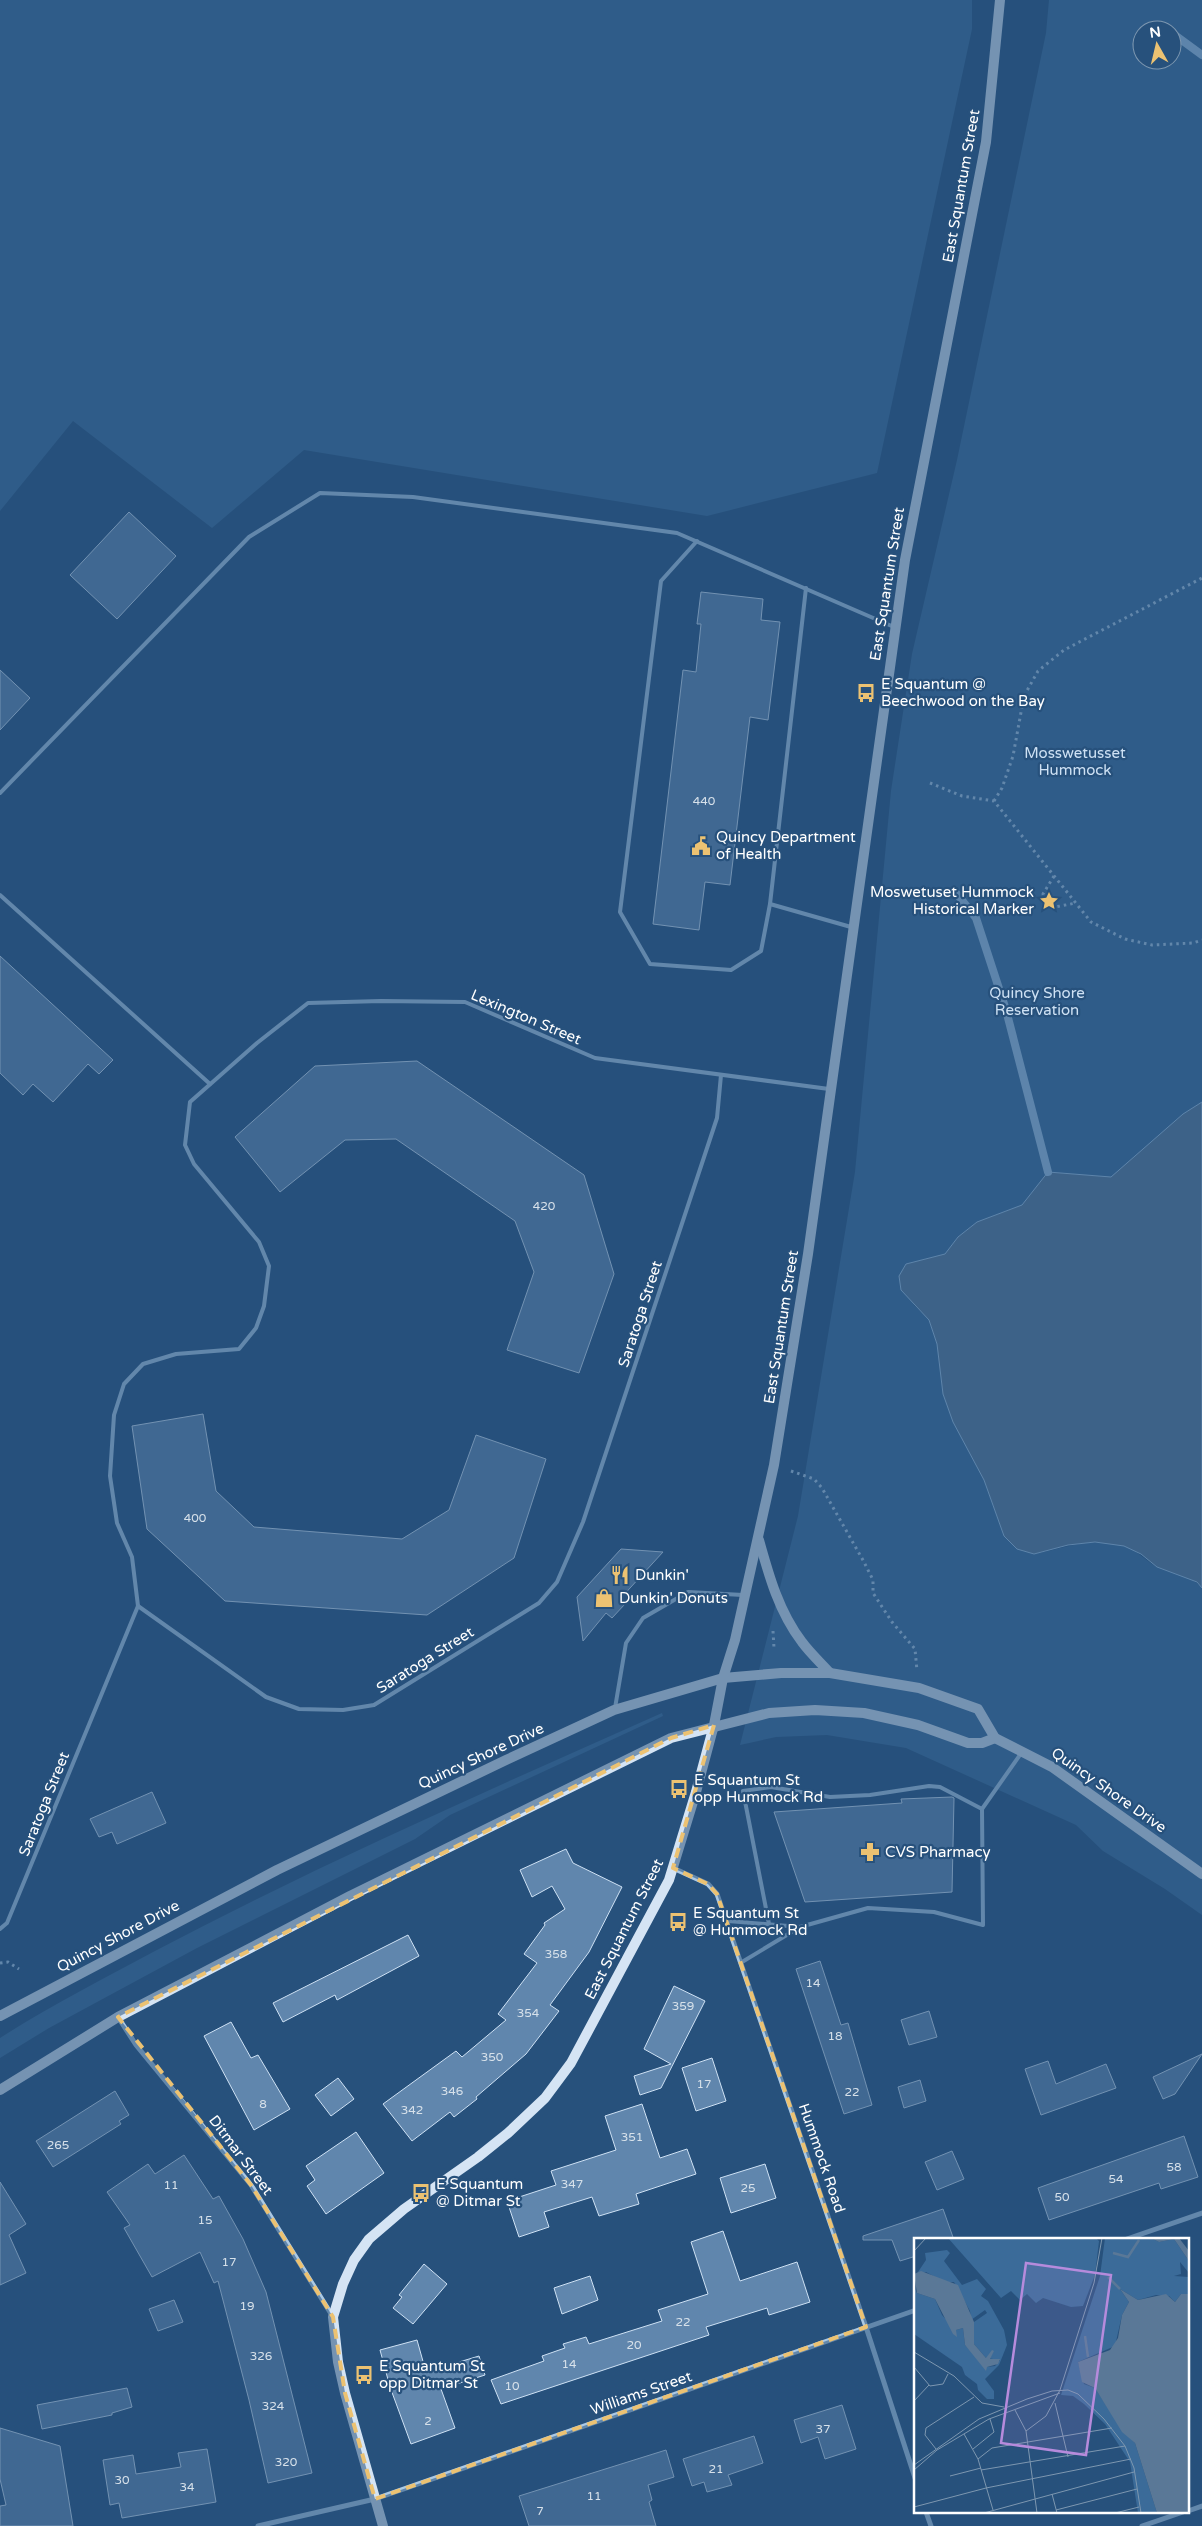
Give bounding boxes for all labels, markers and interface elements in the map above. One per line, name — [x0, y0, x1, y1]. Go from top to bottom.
north arrow — [1132, 20, 1182, 70]
text: N — [1149, 23, 1162, 42]
street label: East Squantum Street — [939, 108, 983, 264]
street label: East Squantum Street — [866, 506, 908, 662]
place label: E Squantum @ Beechwood on the Bay — [881, 675, 1045, 710]
bus stop icon: E Squantum @ Beechwood on the Bay — [855, 682, 877, 704]
park label: Mosswetusset Hummock — [1024, 744, 1126, 779]
house number: 440 — [693, 794, 716, 808]
place label: Quincy Department of Health — [716, 828, 856, 863]
public building icon: Quincy Department of Health — [690, 835, 712, 857]
place label: Moswetuset Hummock Historical Marker — [870, 883, 1034, 918]
place icon: Moswetuset Hummock Historical Marker — [1038, 890, 1060, 912]
park label: Quincy Shore Reservation — [989, 984, 1085, 1019]
street label: Lexington Street — [468, 986, 584, 1048]
house number: 420 — [533, 1199, 556, 1213]
street label: East Squantum Street — [760, 1249, 802, 1405]
street label: Saratoga Street — [614, 1258, 666, 1370]
house number: 400 — [184, 1511, 207, 1525]
restaurant icon: Dunkin' — [609, 1564, 631, 1586]
place label: Dunkin' — [635, 1566, 689, 1584]
shop icon: Dunkin' Donuts — [593, 1587, 615, 1609]
place label: Dunkin' Donuts — [619, 1589, 728, 1607]
street label: Saratoga Street — [373, 1623, 477, 1697]
street label: Quincy Shore Drive — [415, 1719, 547, 1793]
street label: Quincy Shore Drive — [1048, 1744, 1170, 1836]
street label: Saratoga Street — [15, 1749, 73, 1859]
place label: E Squantum St opp Hummock Rd — [694, 1771, 823, 1806]
bus stop icon: E Squantum St opp Hummock Rd — [668, 1778, 690, 1800]
pharmacy icon: CVS Pharmacy — [859, 1841, 881, 1863]
place label: CVS Pharmacy — [885, 1843, 990, 1861]
street label: East Squantum Street — [581, 1855, 667, 2002]
street label: Quincy Shore Drive — [54, 1896, 182, 1976]
place label: E Squantum St @ Hummock Rd — [693, 1904, 808, 1939]
bus stop icon: E Squantum St @ Hummock Rd — [667, 1911, 689, 1933]
house number: 358 — [545, 1947, 567, 1961]
house number: 14 — [805, 1976, 821, 1990]
house number: 359 — [672, 1999, 694, 2013]
house number: 354 — [517, 2006, 540, 2020]
house number: 18 — [827, 2029, 843, 2043]
house number: 350 — [481, 2050, 504, 2064]
house number: 17 — [696, 2077, 712, 2091]
house number: 346 — [441, 2084, 463, 2098]
house number: 22 — [844, 2085, 860, 2099]
house number: 8 — [259, 2097, 267, 2111]
street label: Hummock Road — [795, 2101, 849, 2215]
house number: 342 — [401, 2103, 423, 2117]
street label: Ditmar Street — [205, 2112, 277, 2199]
house number: 351 — [621, 2130, 643, 2144]
house number: 265 — [47, 2138, 69, 2152]
house number: 58 — [1166, 2160, 1182, 2174]
house number: 54 — [1108, 2172, 1124, 2186]
place label: E Squantum @ Ditmar St — [436, 2175, 523, 2210]
house number: 347 — [561, 2177, 583, 2191]
house number: 11 — [163, 2178, 179, 2192]
house number: 25 — [740, 2181, 756, 2195]
bus stop icon: E Squantum @ Ditmar St — [410, 2182, 432, 2204]
house number: 50 — [1054, 2190, 1070, 2204]
house number: 15 — [197, 2213, 213, 2227]
inset map — [914, 2238, 1190, 2514]
house number: 17 — [221, 2255, 237, 2269]
house number: 19 — [239, 2299, 255, 2313]
house number: 22 — [675, 2315, 691, 2329]
house number: 20 — [626, 2338, 642, 2352]
house number: 326 — [250, 2349, 272, 2363]
place label: E Squantum St opp Ditmar St — [379, 2357, 485, 2392]
house number: 14 — [561, 2357, 577, 2371]
bus stop icon: E Squantum St opp Ditmar St — [353, 2364, 375, 2386]
street label: Williams Street — [588, 2367, 694, 2419]
house number: 10 — [504, 2379, 520, 2393]
house number: 324 — [262, 2399, 285, 2413]
house number: 2 — [424, 2414, 432, 2428]
house number: 37 — [815, 2422, 831, 2436]
house number: 320 — [275, 2455, 298, 2469]
house number: 21 — [708, 2462, 724, 2476]
house number: 30 — [114, 2473, 130, 2487]
house number: 34 — [179, 2480, 195, 2494]
house number: 11 — [586, 2489, 602, 2503]
house number: 7 — [536, 2504, 544, 2518]

